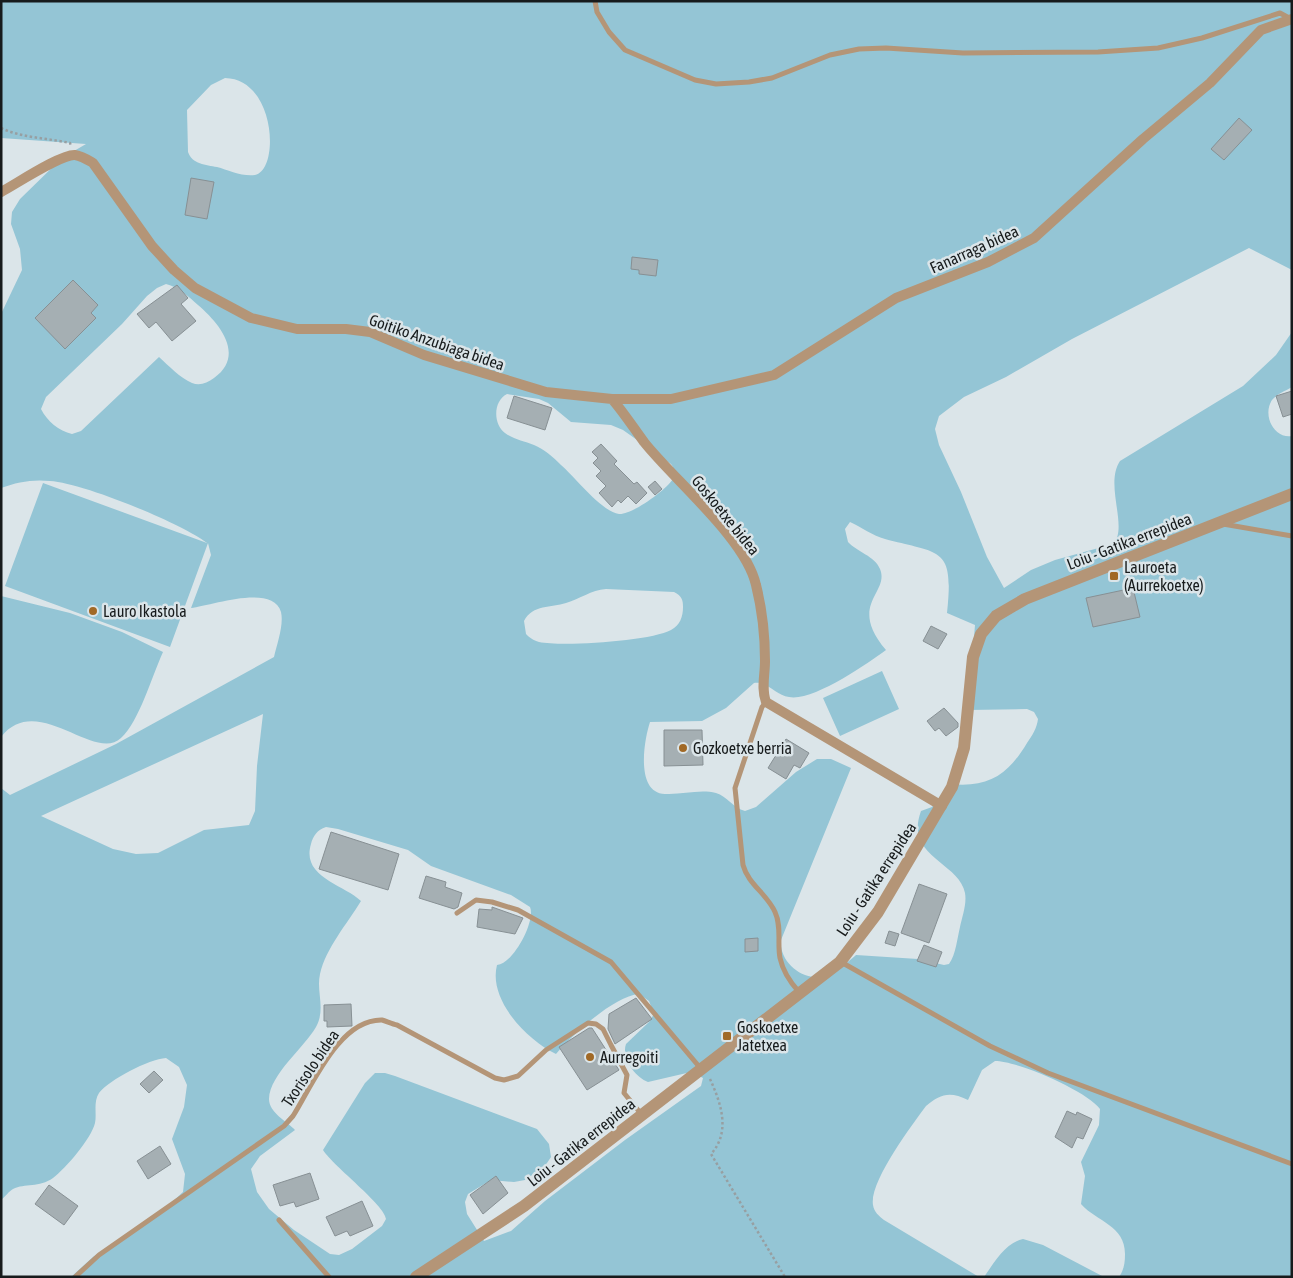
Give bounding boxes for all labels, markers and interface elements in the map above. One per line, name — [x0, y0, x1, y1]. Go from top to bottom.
street label: Fanarraga bidea — [927, 221, 1021, 277]
street label: Goitiko Anzubiaga bidea — [367, 310, 507, 375]
street label: Goskoetxe bidea — [688, 472, 764, 558]
street label: Loiu - Gatika errepidea — [1064, 509, 1194, 574]
place label: Lauroeta (Aurrekoetxe) — [1124, 558, 1204, 595]
marker: Lauroeta (Aurrekoetxe) — [1108, 570, 1120, 582]
place label: Lauro Ikastola — [103, 602, 187, 620]
marker: Lauro Ikastola — [87, 605, 99, 617]
place label: Gozkoetxe berria — [693, 739, 792, 757]
marker: Gozkoetxe berria — [677, 742, 689, 754]
street label: Loiu - Gatika errepidea — [833, 819, 920, 940]
place label: Goskoetxe Jatetxea — [737, 1018, 798, 1054]
street label: Txorisolo bidea — [278, 1026, 342, 1110]
marker: Goskoetxe Jatetxea — [721, 1030, 733, 1042]
place label: Aurregoiti — [600, 1048, 658, 1067]
marker: Aurregoiti — [584, 1051, 596, 1063]
street label: Loiu - Gatika errepidea — [523, 1094, 639, 1190]

